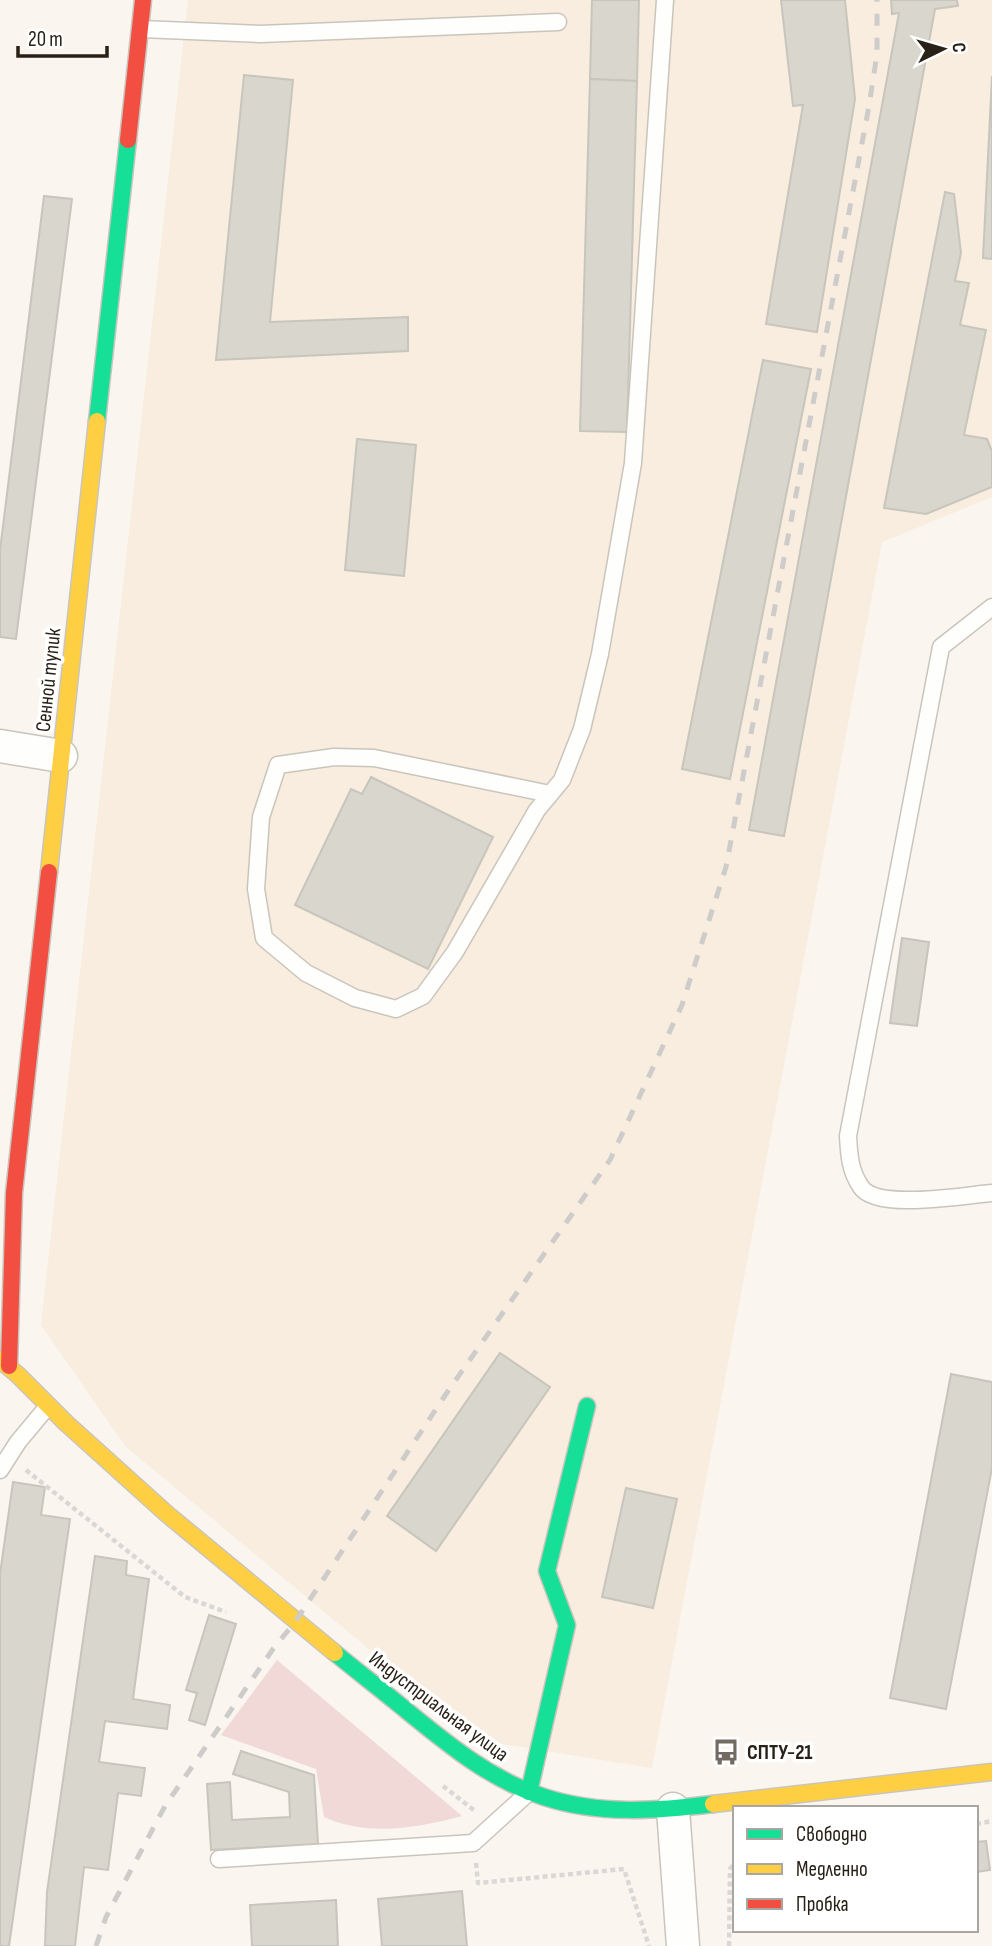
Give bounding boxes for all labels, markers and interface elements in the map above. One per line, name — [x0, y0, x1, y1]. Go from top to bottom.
scale bar — [18, 14, 107, 58]
north arrow — [908, 14, 978, 84]
text: 20 m — [28, 27, 63, 52]
text: С — [947, 42, 970, 54]
street label: Сенной тупик — [31, 627, 66, 733]
street label: Индустриальная улица — [364, 1646, 513, 1767]
bus stop icon: СПТУ-21 — [711, 1737, 741, 1767]
place label: СПТУ-21 — [747, 1740, 813, 1765]
legend — [733, 1806, 978, 1932]
text: Свободно — [796, 1822, 867, 1847]
text: Медленно — [796, 1857, 868, 1882]
text: Пробка — [796, 1892, 849, 1917]

